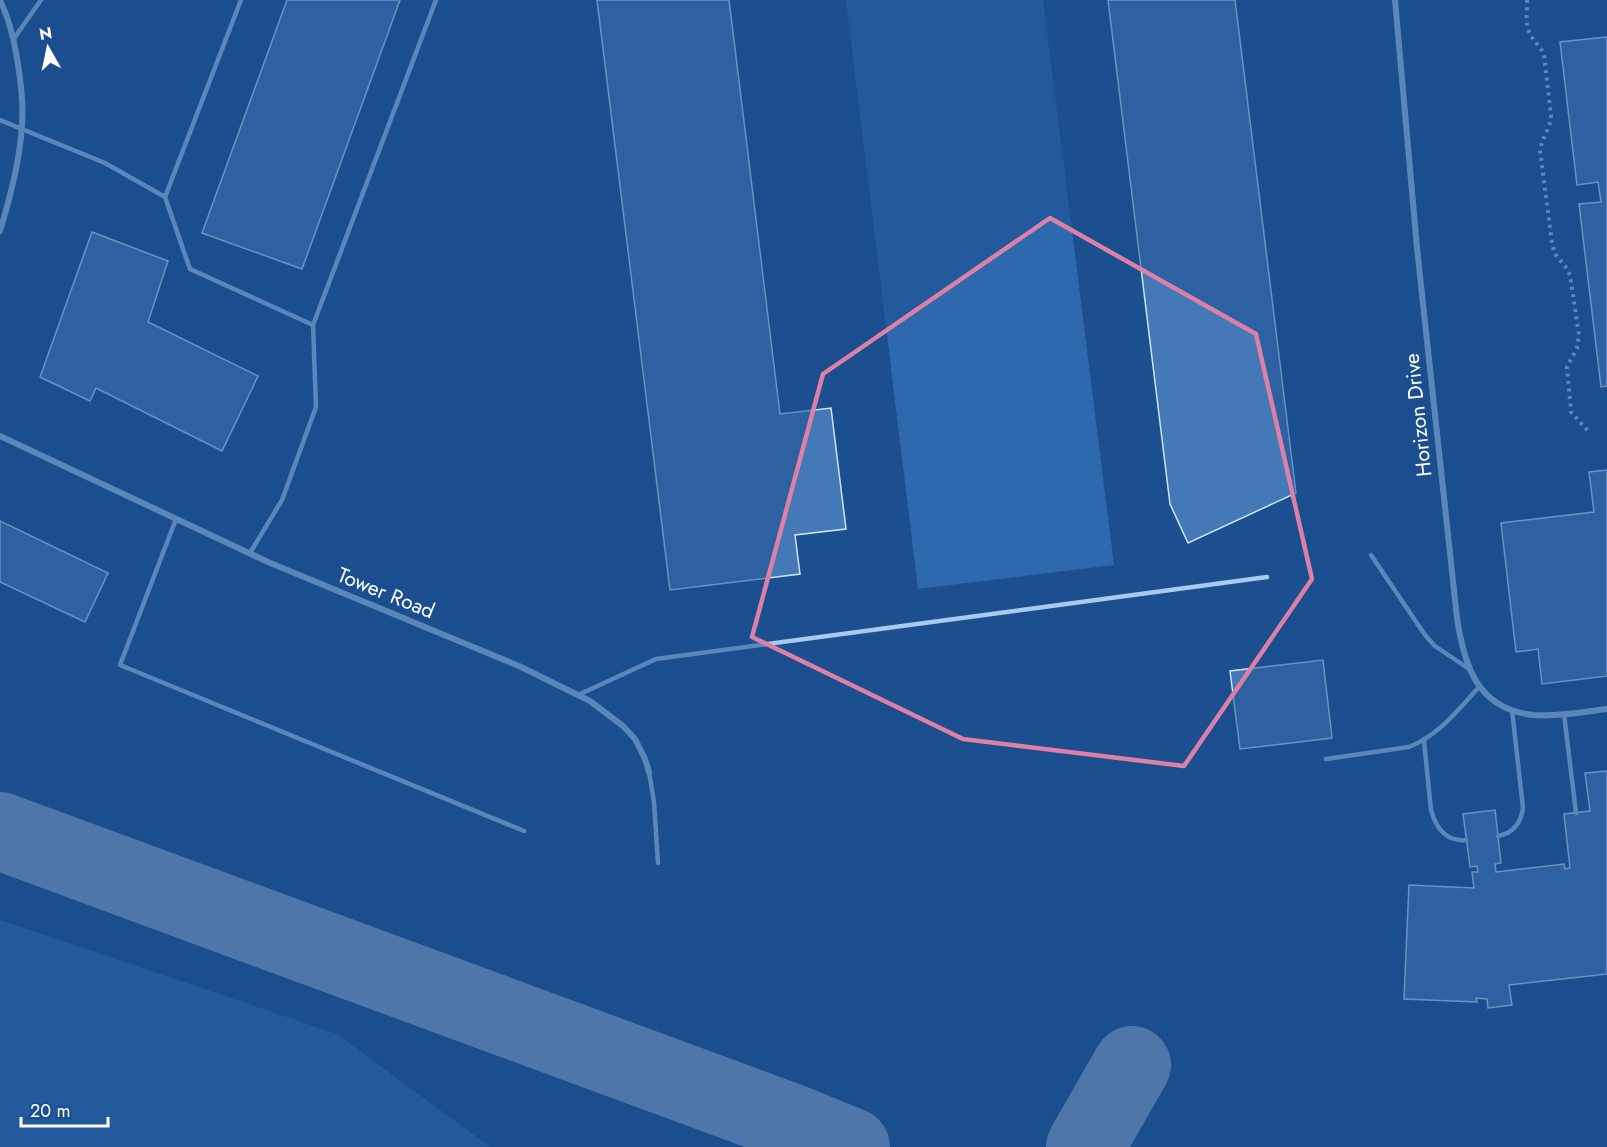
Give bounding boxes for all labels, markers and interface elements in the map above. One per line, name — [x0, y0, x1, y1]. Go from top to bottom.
north arrow — [18, 18, 78, 78]
text: N — [38, 21, 54, 46]
street label: Horizon Drive — [1397, 352, 1439, 478]
street label: Tower Road — [333, 560, 439, 626]
scale bar — [21, 1090, 108, 1128]
text: 20 m — [30, 1098, 70, 1124]

